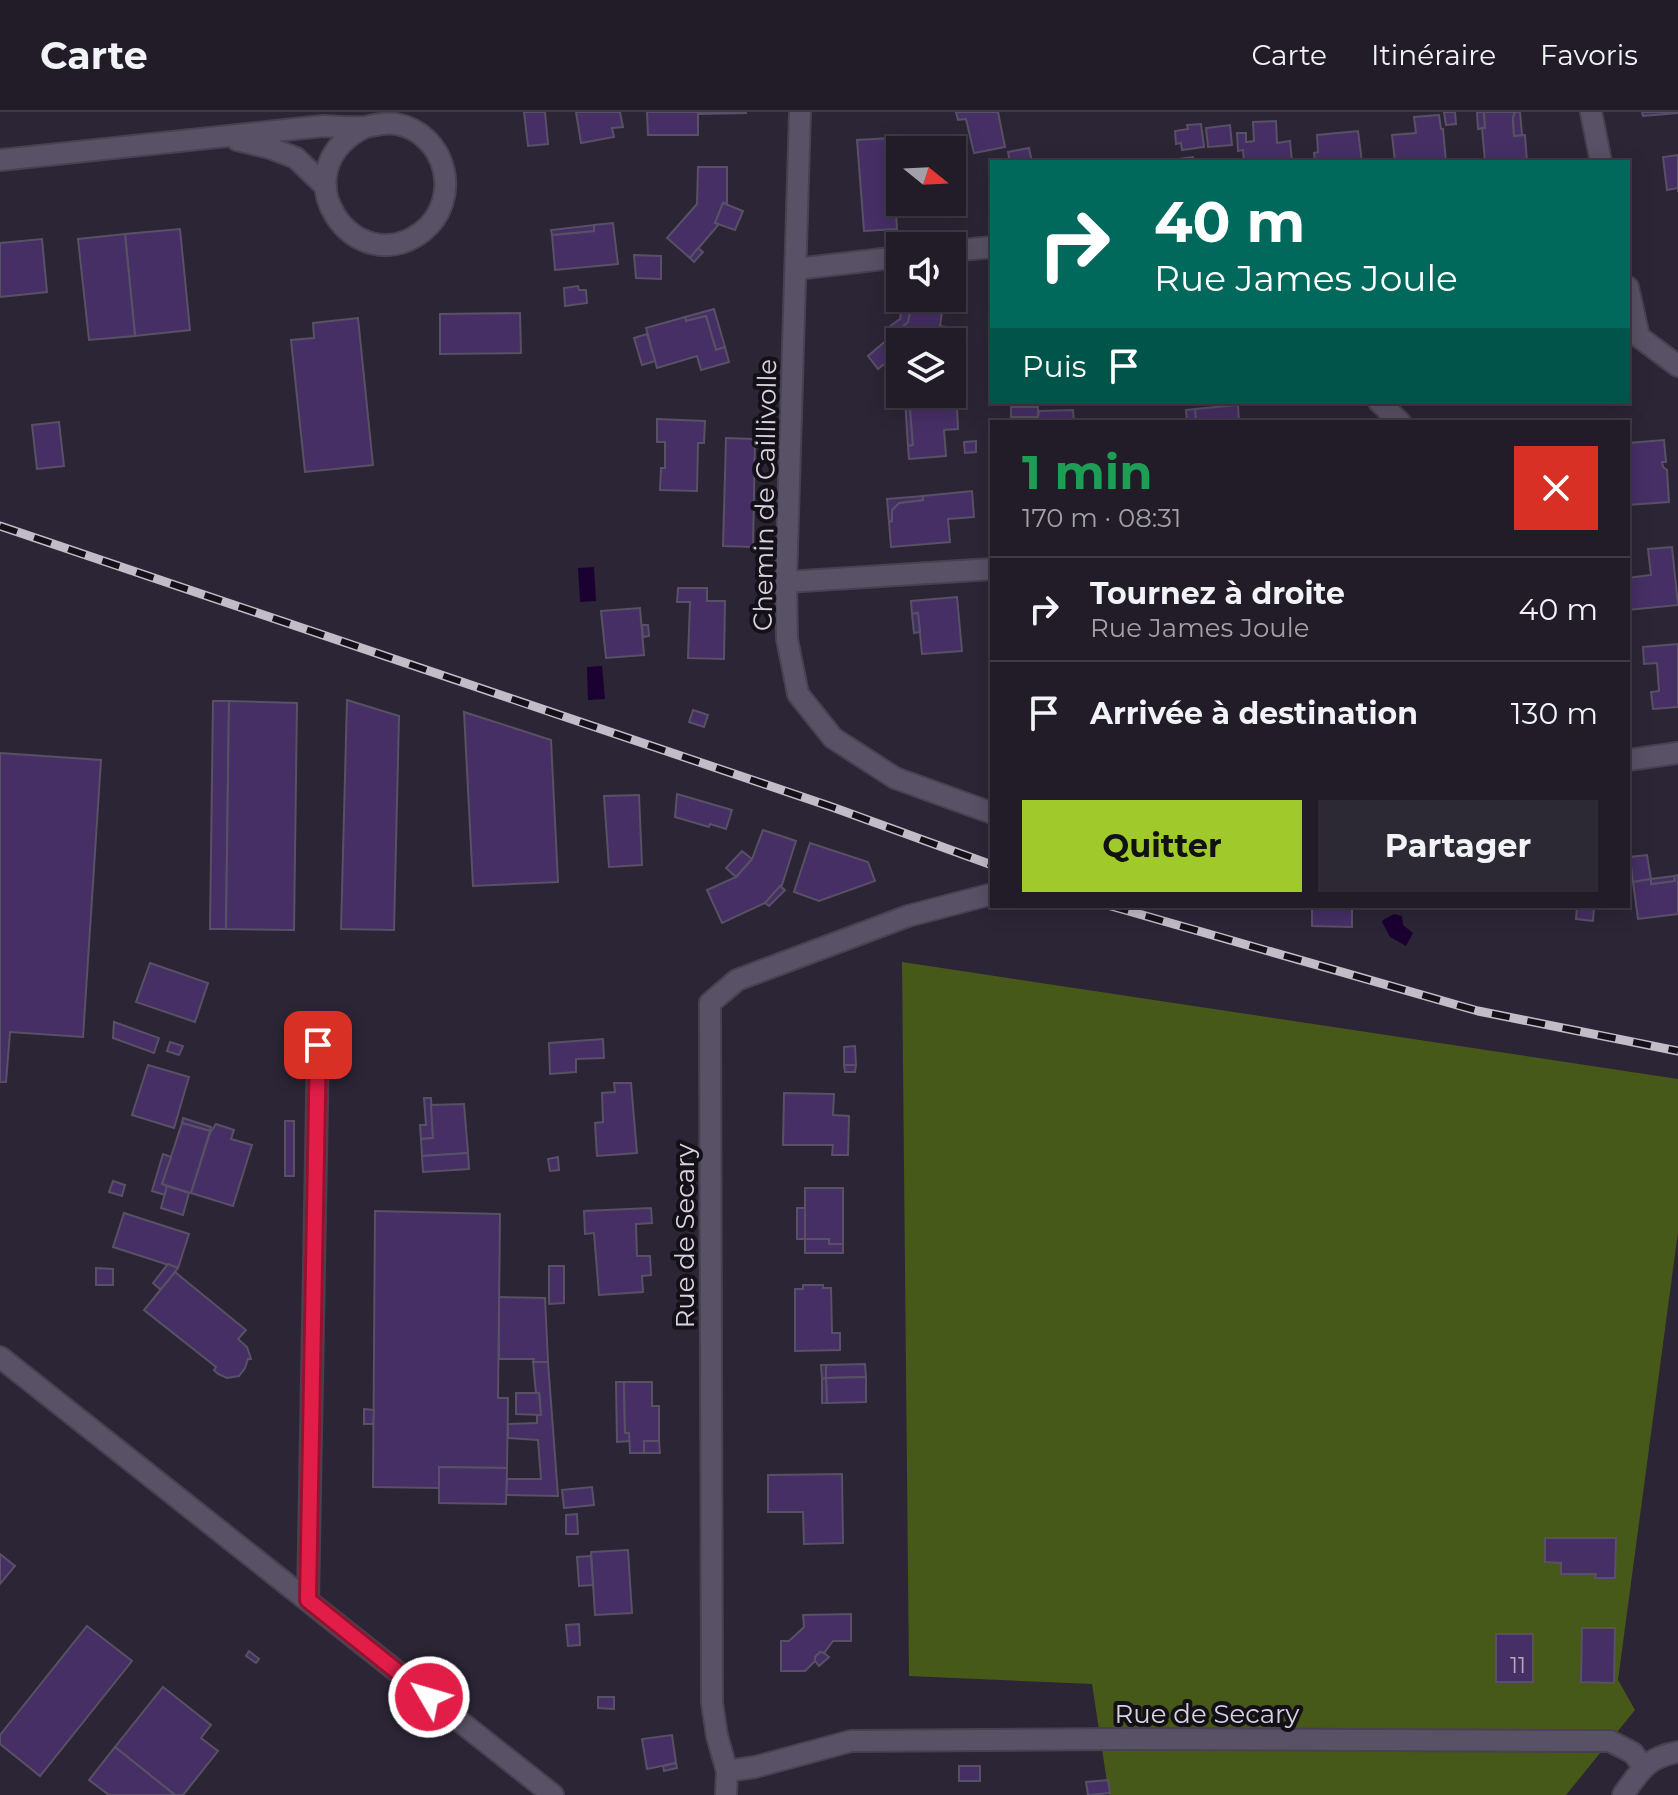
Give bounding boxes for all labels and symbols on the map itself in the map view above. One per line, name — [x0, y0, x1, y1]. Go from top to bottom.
north arrow — [886, 136, 966, 216]
street label: Chemin de Caillivolle — [747, 359, 783, 631]
pin — [284, 1011, 352, 1079]
street label: Rue de Secary — [669, 1143, 701, 1328]
house number: 11 — [1510, 1652, 1526, 1679]
position arrow — [387, 1655, 471, 1739]
street label: Rue de Secary — [1115, 1698, 1300, 1730]

